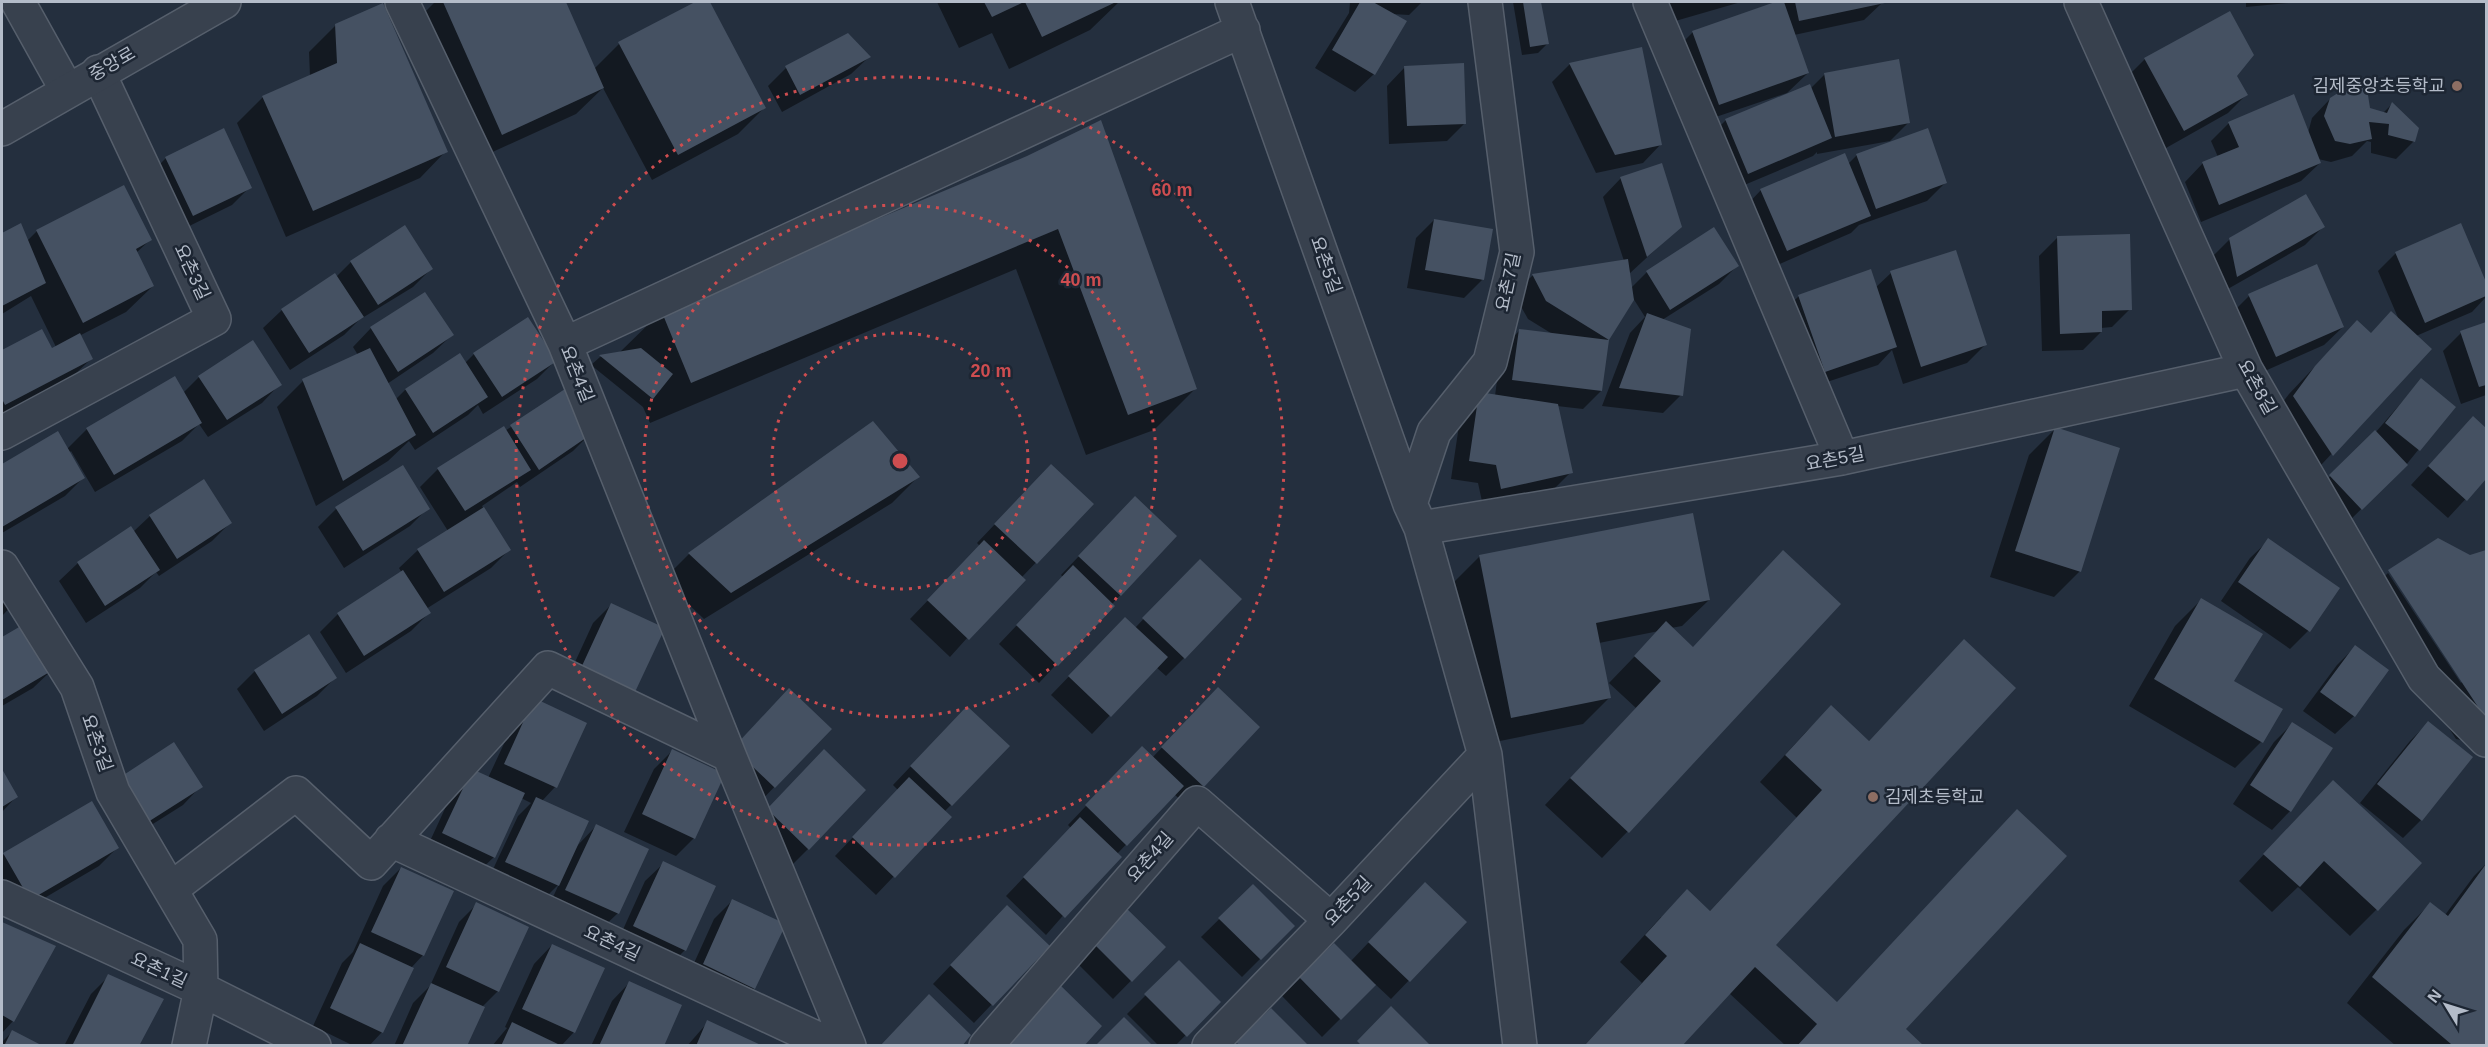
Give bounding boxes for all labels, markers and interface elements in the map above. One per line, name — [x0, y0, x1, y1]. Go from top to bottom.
street label: 중앙로 — [85, 43, 139, 85]
place label: 김제중앙초등학교 — [2313, 76, 2445, 96]
marker: 김제중앙초등학교 — [2450, 79, 2464, 93]
text: 60 m — [1151, 180, 1193, 200]
street label: 요촌5길 — [1307, 234, 1345, 296]
street label: 요촌3길 — [170, 241, 214, 303]
street label: 요촌7길 — [1492, 251, 1524, 313]
text: 40 m — [1060, 270, 1102, 290]
street label: 요촌4길 — [557, 343, 597, 405]
street label: 요촌8길 — [2234, 356, 2280, 418]
text: 20 m — [970, 361, 1012, 381]
street label: 요촌5길 — [1804, 443, 1866, 475]
centre of rings — [890, 451, 910, 471]
street label: 요촌3길 — [78, 712, 116, 774]
place label: 김제초등학교 — [1885, 787, 1984, 807]
marker: 김제초등학교 — [1866, 790, 1880, 804]
street label: 요촌4길 — [1123, 828, 1177, 886]
street label: 요촌5길 — [1320, 872, 1376, 930]
street label: 요촌4길 — [581, 921, 643, 965]
street label: 요촌1길 — [128, 948, 190, 992]
north arrow — [2416, 975, 2476, 1035]
text: N — [2424, 986, 2445, 1006]

